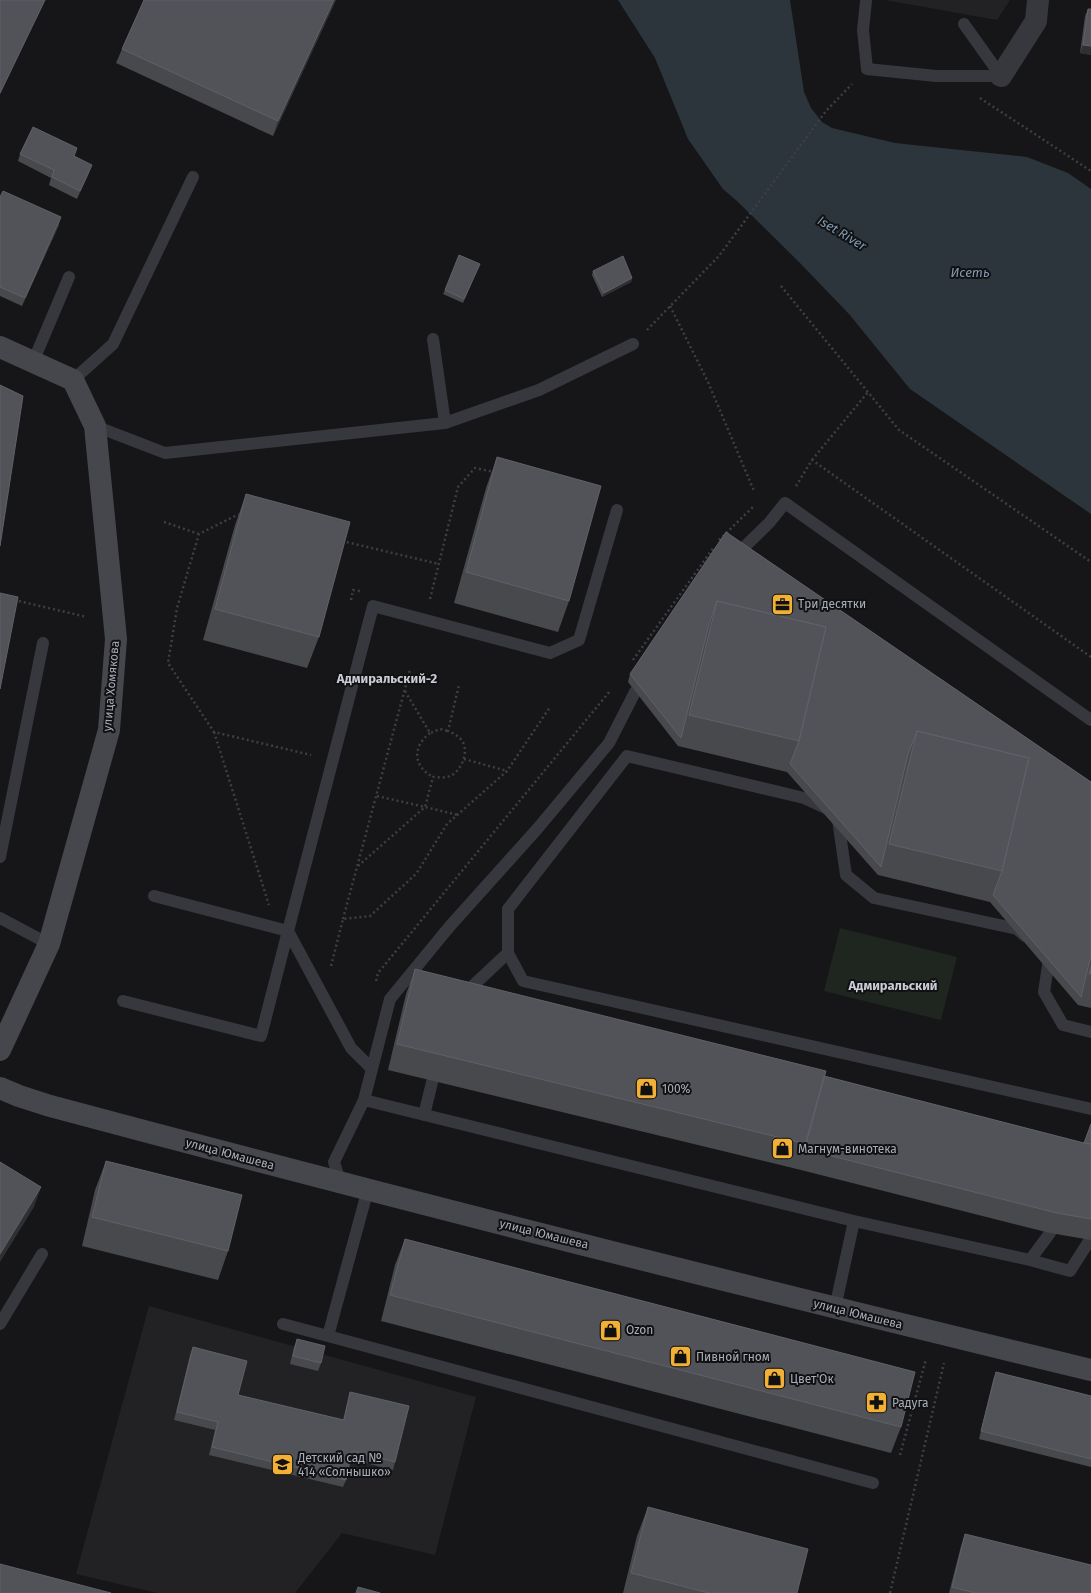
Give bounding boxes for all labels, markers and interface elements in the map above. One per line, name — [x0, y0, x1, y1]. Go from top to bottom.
water label: Iset River — [815, 213, 870, 254]
water label: Исеть — [950, 265, 990, 280]
office icon: Три десятки — [769, 591, 795, 617]
place label: Три десятки — [798, 597, 866, 611]
street label: улица Хомякова — [100, 640, 122, 732]
district label: Адмиральский-2 — [336, 671, 438, 686]
district label: Адмиральский — [847, 978, 938, 993]
shop icon: 100% — [633, 1076, 659, 1102]
place label: 100% — [662, 1082, 691, 1096]
street label: улица Юмашева — [184, 1135, 276, 1173]
shop icon: Магнум-винотека — [769, 1136, 795, 1162]
place label: Магнум-винотека — [798, 1142, 897, 1156]
street label: улица Юмашева — [498, 1216, 590, 1252]
street label: улица Юмашева — [812, 1296, 904, 1332]
shop icon: Ozon — [598, 1317, 624, 1343]
place label: Ozon — [626, 1323, 653, 1337]
shop icon: Пивной гном — [668, 1344, 694, 1370]
place label: Пивной гном — [696, 1350, 770, 1364]
shop icon: Цвет'Ок — [762, 1366, 788, 1392]
place label: Цвет'Ок — [790, 1372, 834, 1386]
pharmacy icon: Радуга — [864, 1390, 890, 1416]
place label: Радуга — [892, 1396, 929, 1410]
place label: Детский сад № 414 «Солнышко» — [297, 1451, 391, 1479]
school or university icon: Детский сад № 414 «Солнышко» — [269, 1452, 295, 1478]

